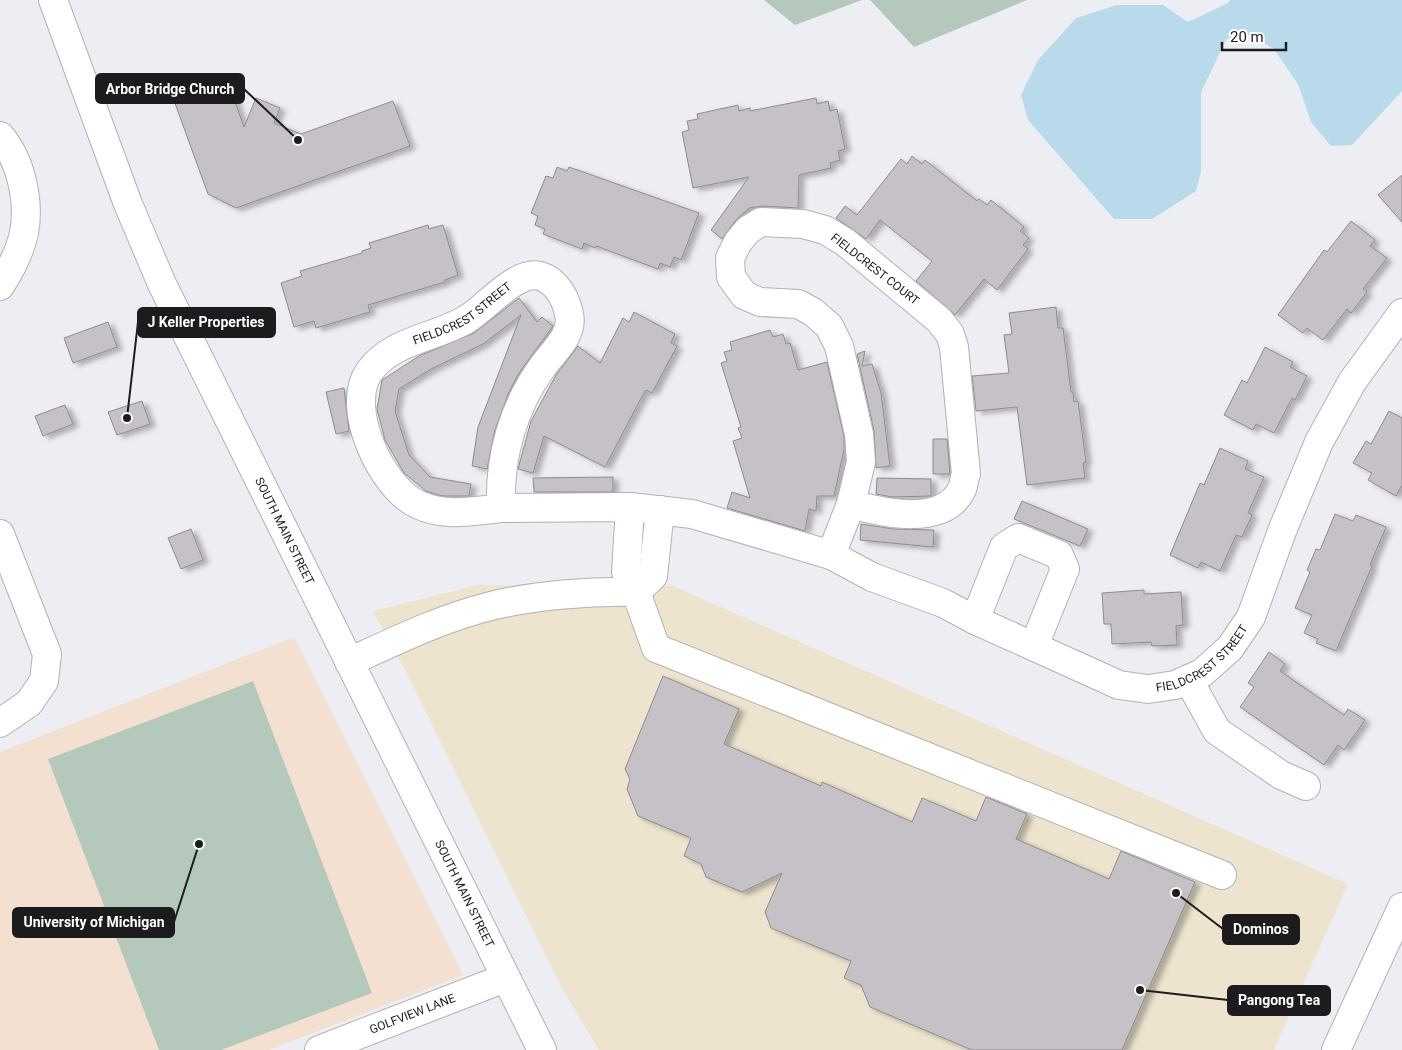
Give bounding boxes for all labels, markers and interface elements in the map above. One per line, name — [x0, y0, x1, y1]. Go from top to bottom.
scale bar — [1222, 20, 1286, 52]
text: 20 m — [1230, 28, 1264, 46]
callout: Arbor Bridge Church — [96, 74, 244, 103]
text: Arbor Bridge Church — [106, 81, 234, 97]
street label: FIELDCREST COURT — [828, 230, 922, 308]
street label: FIELDCREST STREET — [411, 279, 514, 348]
callout: J Keller Properties — [138, 308, 275, 337]
text: J Keller Properties — [147, 314, 265, 330]
street label: SOUTH MAIN STREET — [252, 475, 317, 587]
street label: FIELDCREST STREET — [1155, 622, 1251, 695]
street label: SOUTH MAIN STREET — [432, 838, 497, 950]
callout: University of Michigan — [13, 908, 174, 937]
text: University of Michigan — [23, 914, 165, 930]
callout: Dominos — [1223, 915, 1299, 944]
text: Dominos — [1233, 921, 1289, 937]
callout: Pangong Tea — [1228, 986, 1330, 1015]
street label: GOLFVIEW LANE — [367, 991, 457, 1037]
text: Pangong Tea — [1238, 992, 1321, 1008]

